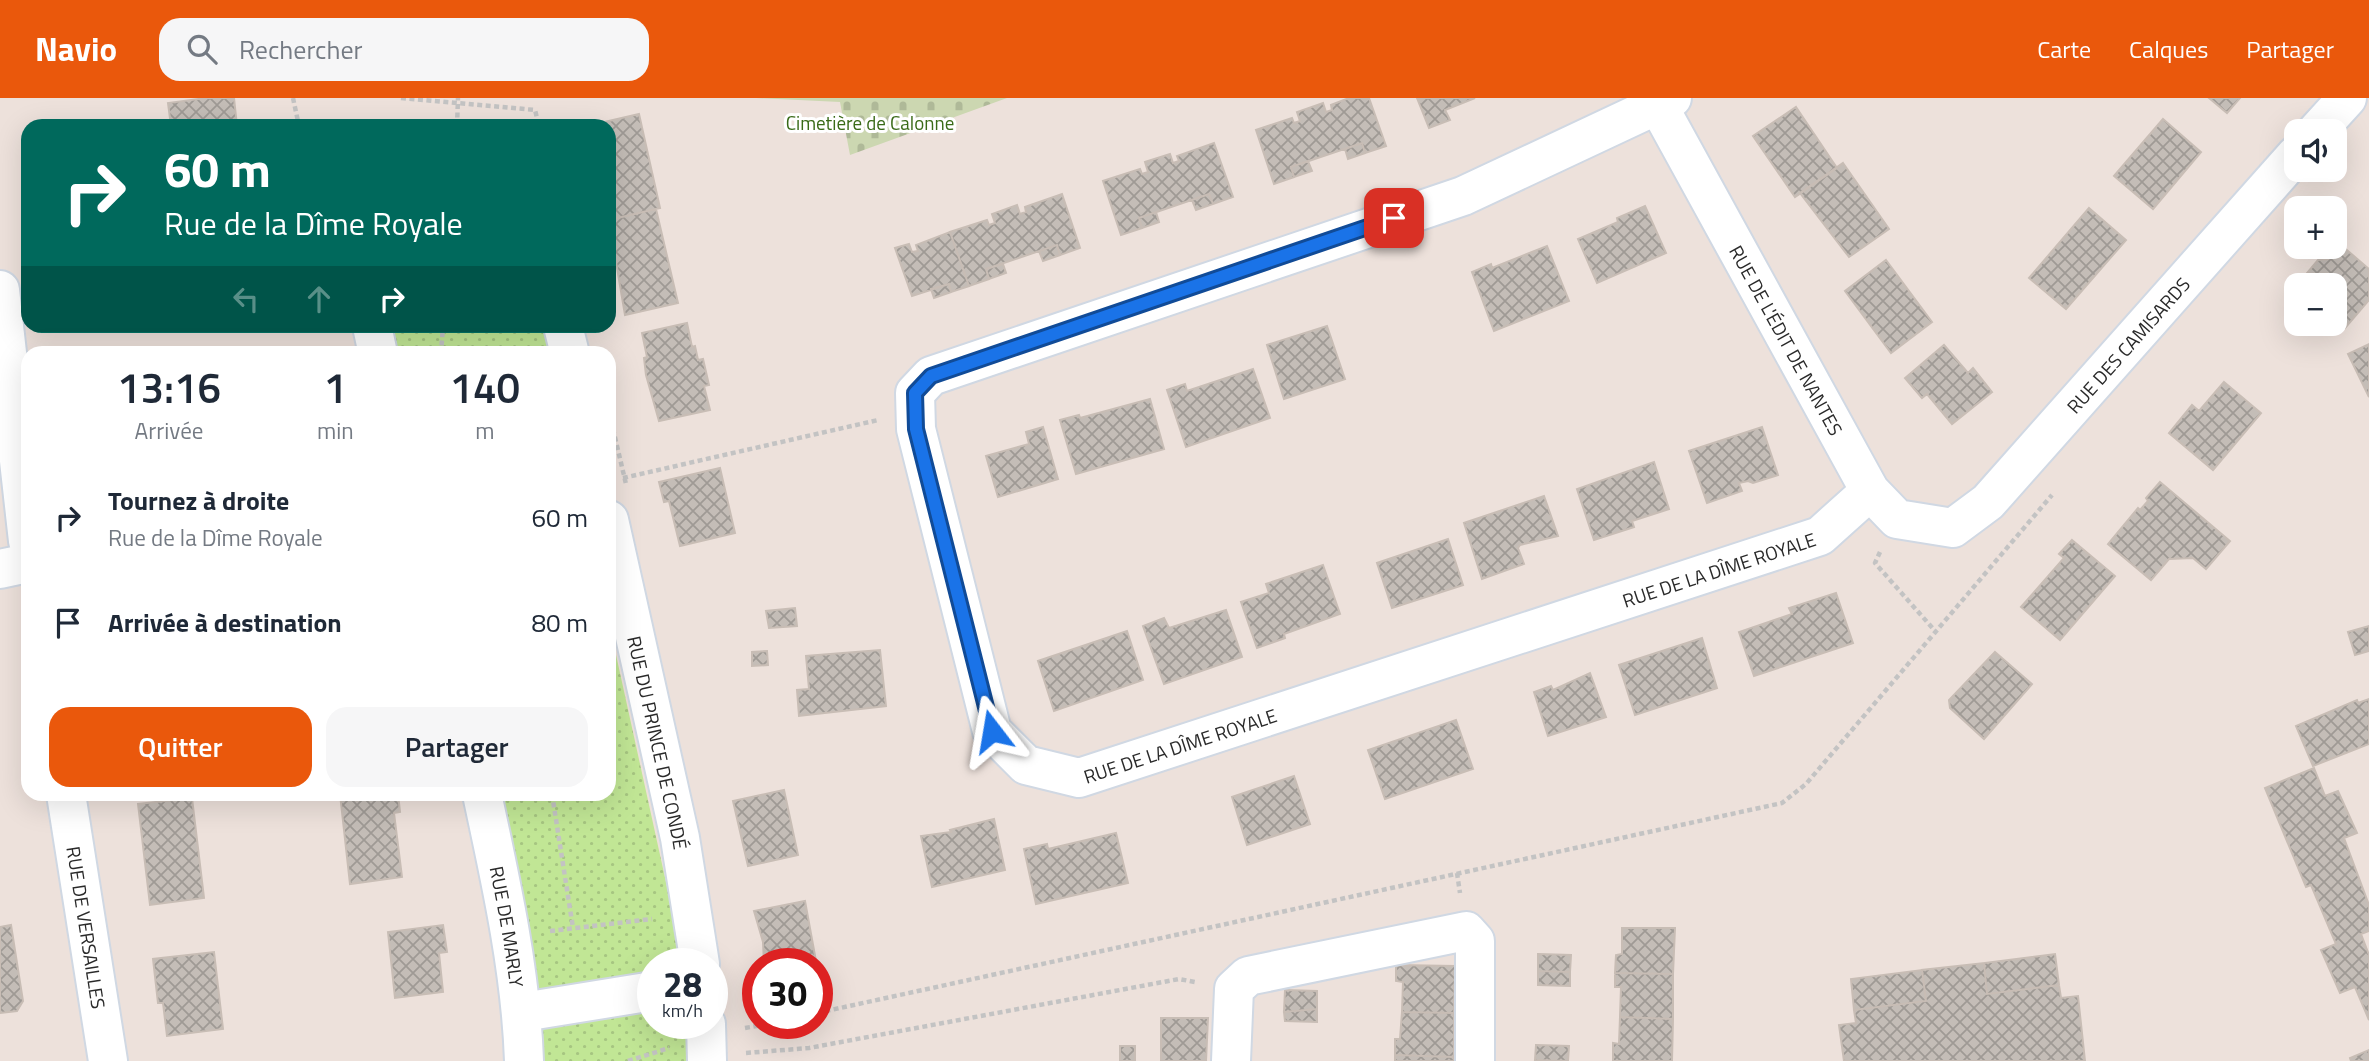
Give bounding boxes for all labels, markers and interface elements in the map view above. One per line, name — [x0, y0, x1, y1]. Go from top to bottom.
search box — [159, 18, 649, 81]
text: Navio — [35, 24, 117, 74]
icon: search — [183, 30, 221, 68]
text: Rechercher — [239, 30, 363, 69]
text: Carte — [2037, 31, 2091, 67]
text: Calques — [2129, 31, 2208, 67]
text: Partager — [2246, 31, 2334, 67]
park label: Cimetière de Calonne — [786, 108, 954, 137]
map controls — [2284, 119, 2347, 336]
button: sound — [2284, 119, 2347, 182]
text: 60 m — [164, 131, 271, 206]
icon: right — [49, 147, 140, 238]
pin — [1364, 188, 1424, 248]
button: + — [2284, 196, 2347, 259]
text: Rue de la Dîme Royale — [164, 199, 463, 247]
icon: arrive — [1375, 199, 1413, 237]
street label: RUE DE L'ÉDIT DE NANTES — [1723, 239, 1851, 440]
street label: RUE DES CAMISARDS — [2059, 270, 2196, 419]
button: − — [2284, 273, 2347, 336]
icon: left — [227, 280, 265, 318]
icon: ahead — [300, 280, 338, 318]
icon: right — [373, 280, 411, 318]
text: 13:16 — [117, 355, 221, 419]
text: 1 — [324, 355, 347, 419]
text: 140 — [450, 355, 520, 419]
text: Arrivée — [135, 413, 203, 448]
text: min — [317, 413, 354, 448]
text: m — [475, 413, 494, 448]
text: Tournez à droite — [108, 481, 289, 520]
text: 60 m — [531, 498, 588, 537]
icon: right — [49, 499, 87, 537]
text: Rue de la Dîme Royale — [108, 520, 323, 555]
street label: RUE DE LA DÎME ROYALE — [1618, 524, 1819, 614]
text: Arrivée à destination — [108, 603, 342, 642]
text: 80 m — [531, 603, 588, 642]
icon: arrive — [49, 604, 87, 642]
street label: RUE DU PRINCE DE CONDÉ — [621, 633, 696, 851]
position arrow — [955, 694, 1029, 768]
street label: RUE DE LA DÎME ROYALE — [1079, 700, 1280, 790]
button: Quitter — [49, 707, 312, 787]
button: Partager — [326, 707, 588, 787]
street label: RUE DE VERSAILLES — [60, 844, 114, 1011]
street label: RUE DE MARLY — [483, 863, 532, 989]
speed limit sign: 30 — [742, 948, 833, 1039]
text: 28 — [663, 957, 702, 1011]
text: km/h — [662, 997, 703, 1024]

